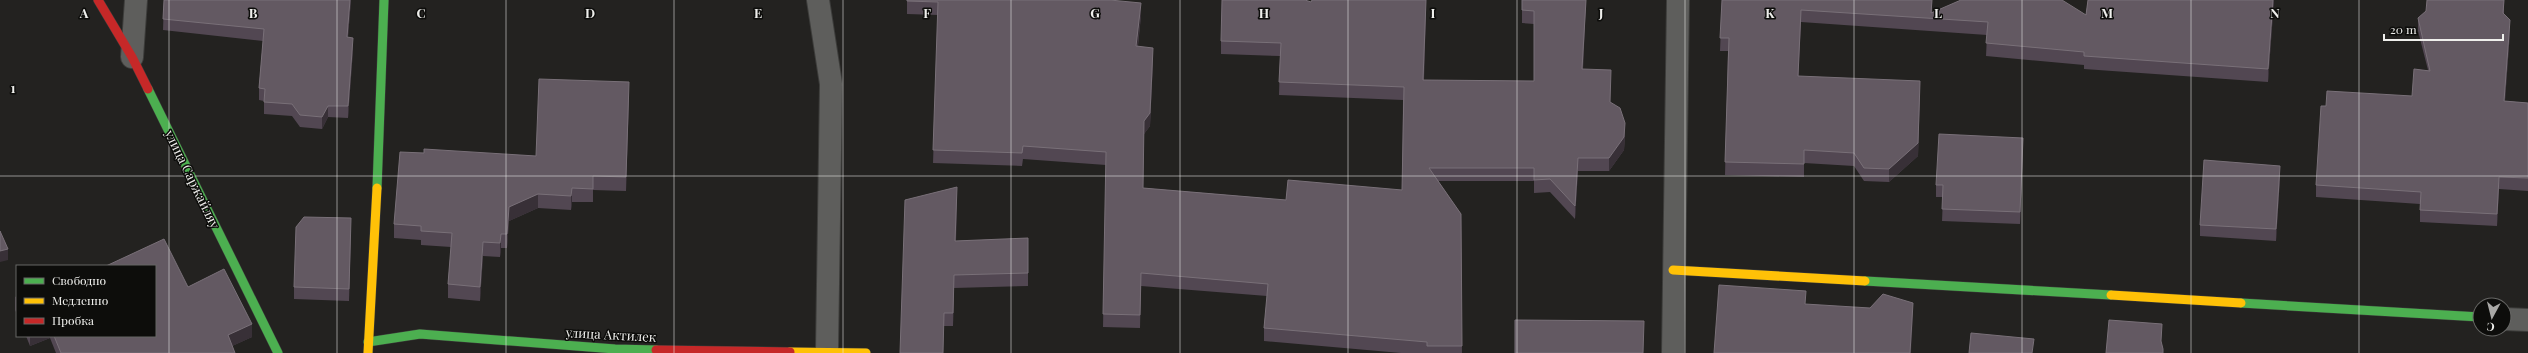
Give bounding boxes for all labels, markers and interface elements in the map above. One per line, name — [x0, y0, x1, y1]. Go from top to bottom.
text: A — [79, 4, 89, 21]
text: B — [249, 4, 258, 21]
text: C — [416, 4, 426, 21]
text: D — [585, 4, 595, 21]
text: E — [754, 4, 762, 21]
text: F — [923, 4, 931, 21]
text: G — [1090, 4, 1100, 21]
text: H — [1259, 4, 1269, 21]
text: I — [1431, 4, 1436, 21]
text: J — [1598, 4, 1604, 21]
text: K — [1765, 4, 1775, 21]
text: L — [1934, 4, 1942, 21]
text: M — [2101, 4, 2113, 21]
text: N — [2270, 4, 2280, 21]
scale bar — [2384, 16, 2503, 42]
text: 20 m — [2390, 21, 2417, 37]
text: 1 — [11, 79, 16, 96]
street label: улица Саржайляу — [161, 126, 224, 231]
legend — [16, 265, 156, 337]
text: Свободно — [52, 272, 107, 288]
text: Медленно — [52, 292, 109, 308]
north arrow — [2472, 297, 2512, 337]
text: Пробка — [52, 312, 94, 328]
text: С — [2486, 319, 2495, 335]
street label: улица Актилек — [564, 323, 657, 345]

